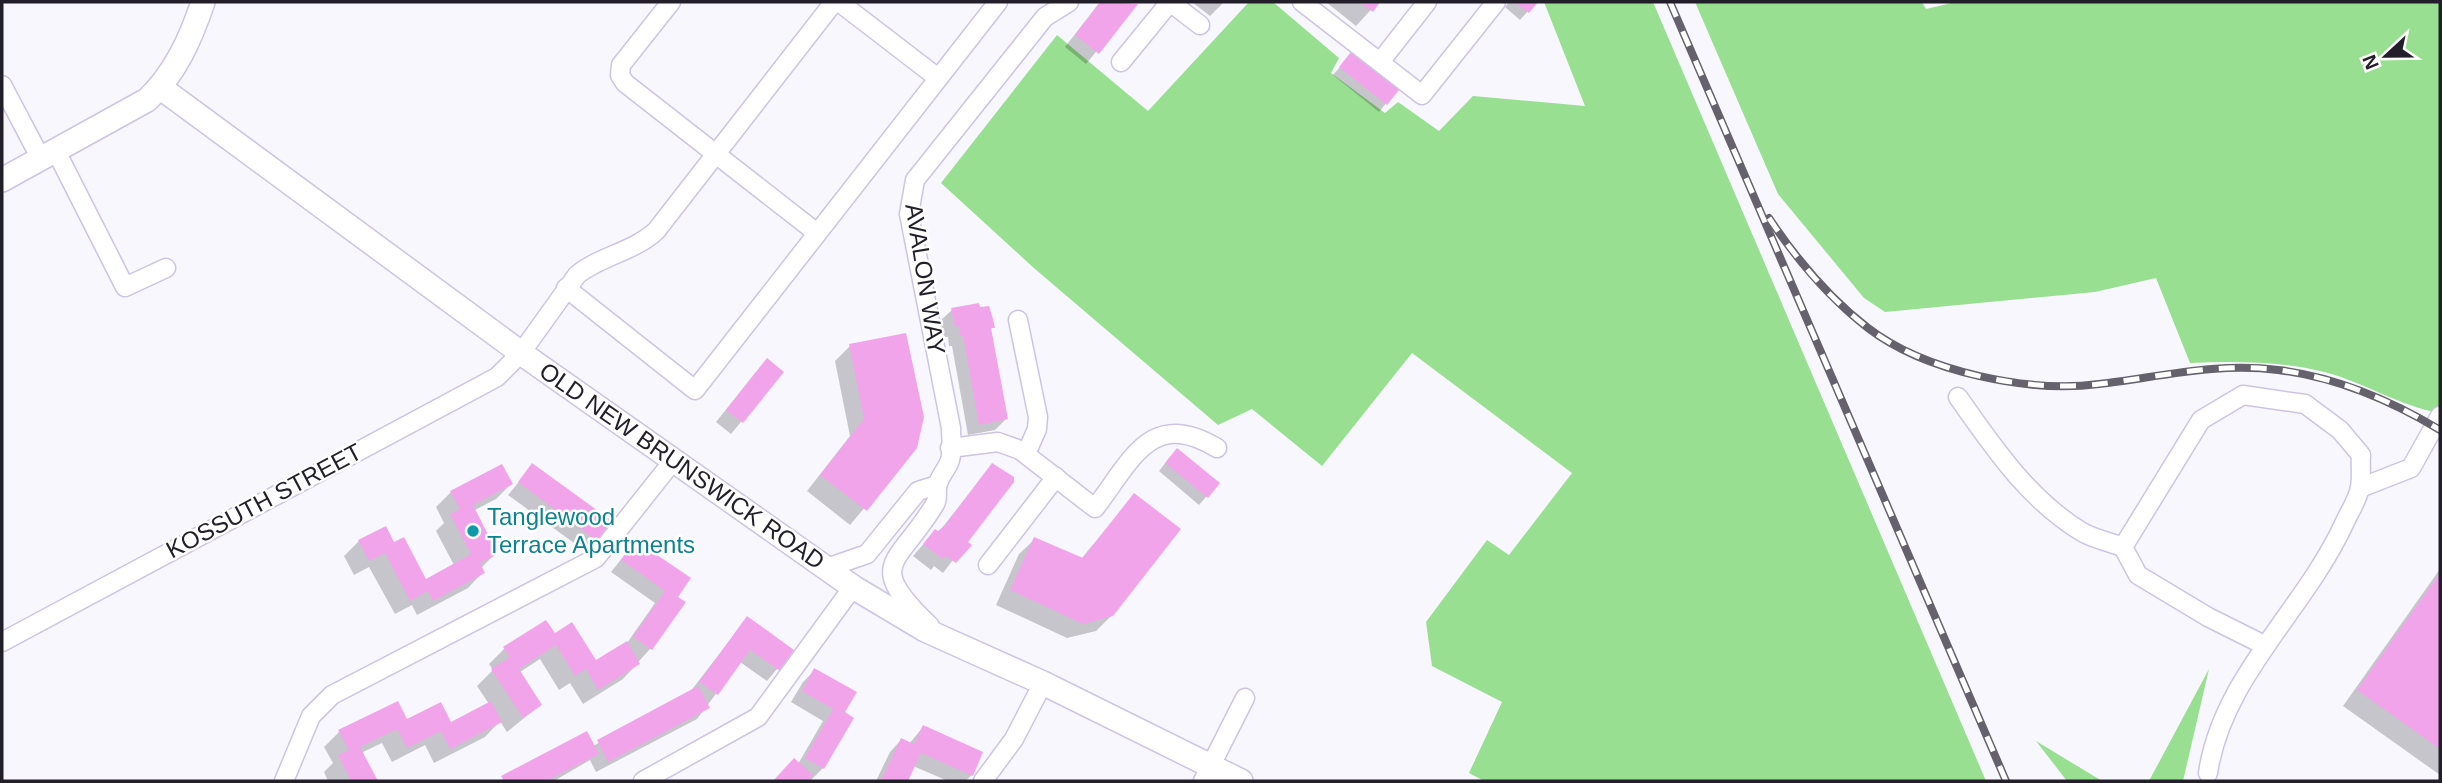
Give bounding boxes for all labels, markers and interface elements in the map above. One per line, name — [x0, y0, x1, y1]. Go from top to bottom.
north arrow — [2351, 21, 2421, 91]
text: N — [2358, 52, 2383, 72]
street label: AVALON WAY — [900, 202, 951, 356]
street label: OLD NEW BRUNSWICK ROAD — [535, 357, 830, 575]
street label: KOSSUTH STREET — [161, 437, 366, 564]
place label: Tanglewood Terrace Apartments — [487, 503, 695, 558]
marker: Tanglewood Terrace Apartments — [465, 523, 481, 539]

